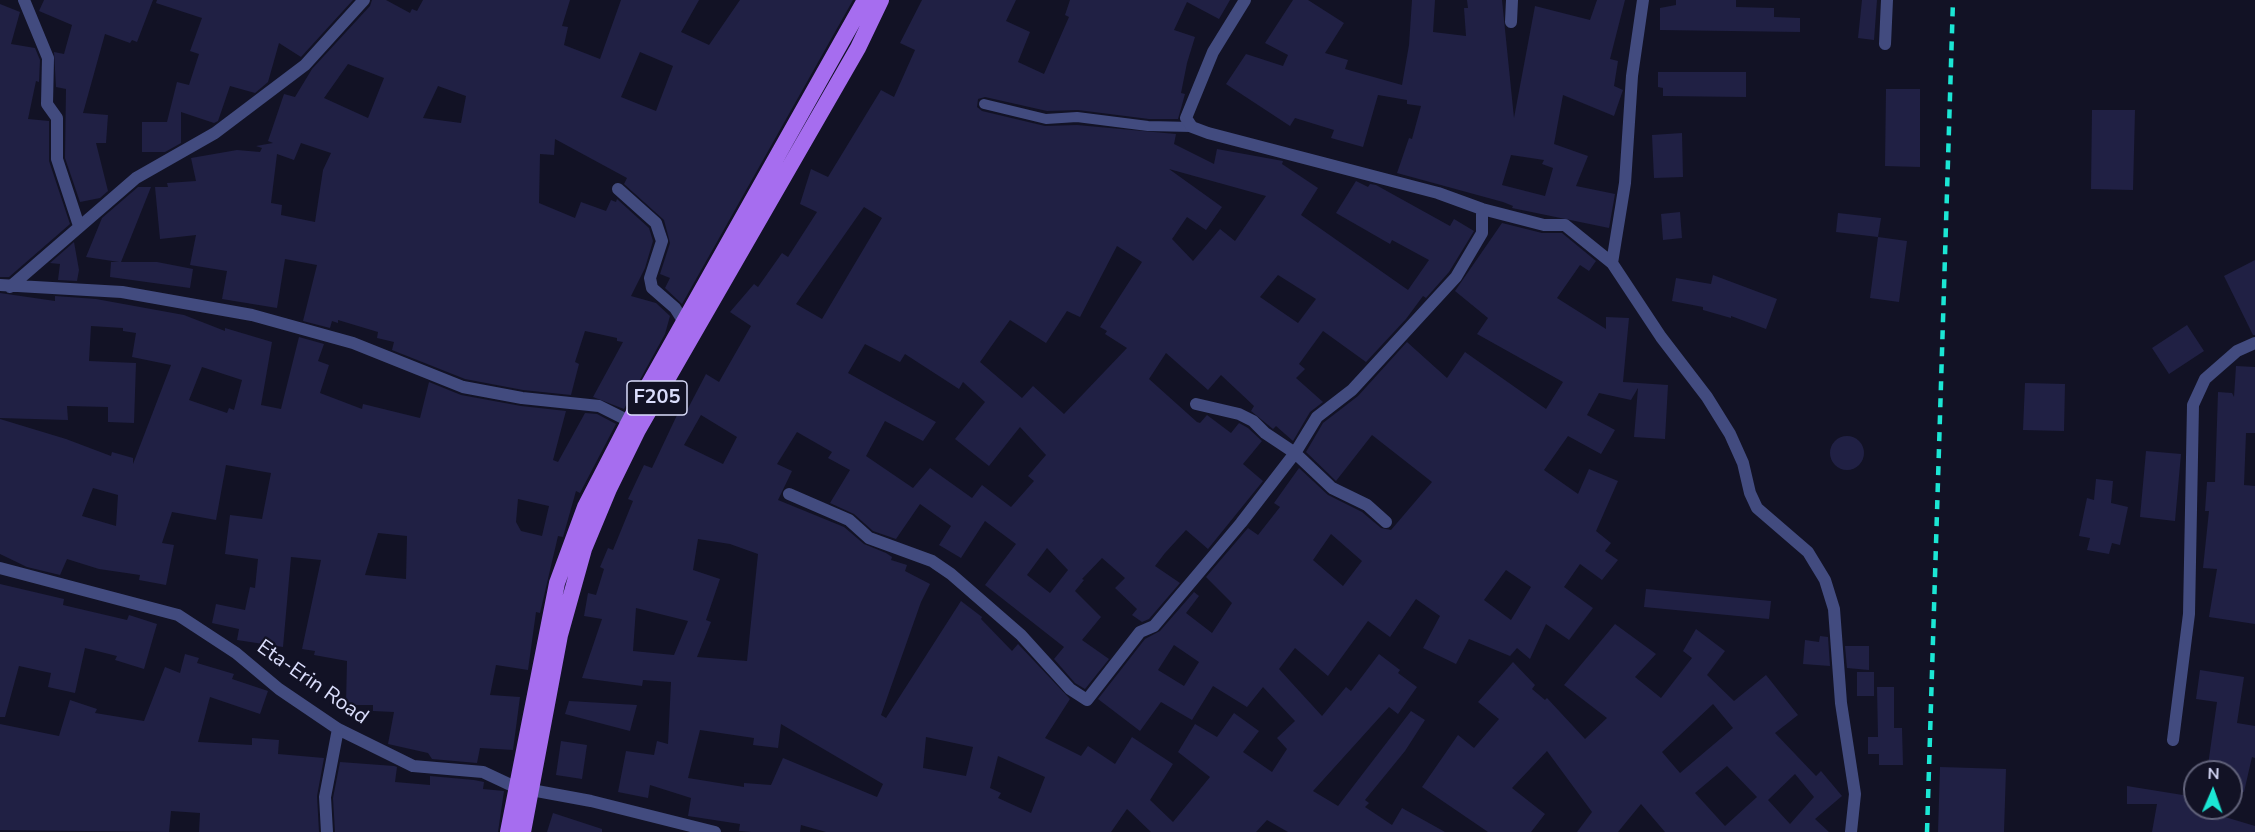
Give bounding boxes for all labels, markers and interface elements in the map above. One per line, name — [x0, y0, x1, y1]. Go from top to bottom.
road number: F205 — [627, 381, 687, 415]
street label: Eta-Erin Road — [251, 635, 373, 731]
north arrow — [2183, 760, 2243, 820]
text: N — [2207, 763, 2220, 785]

